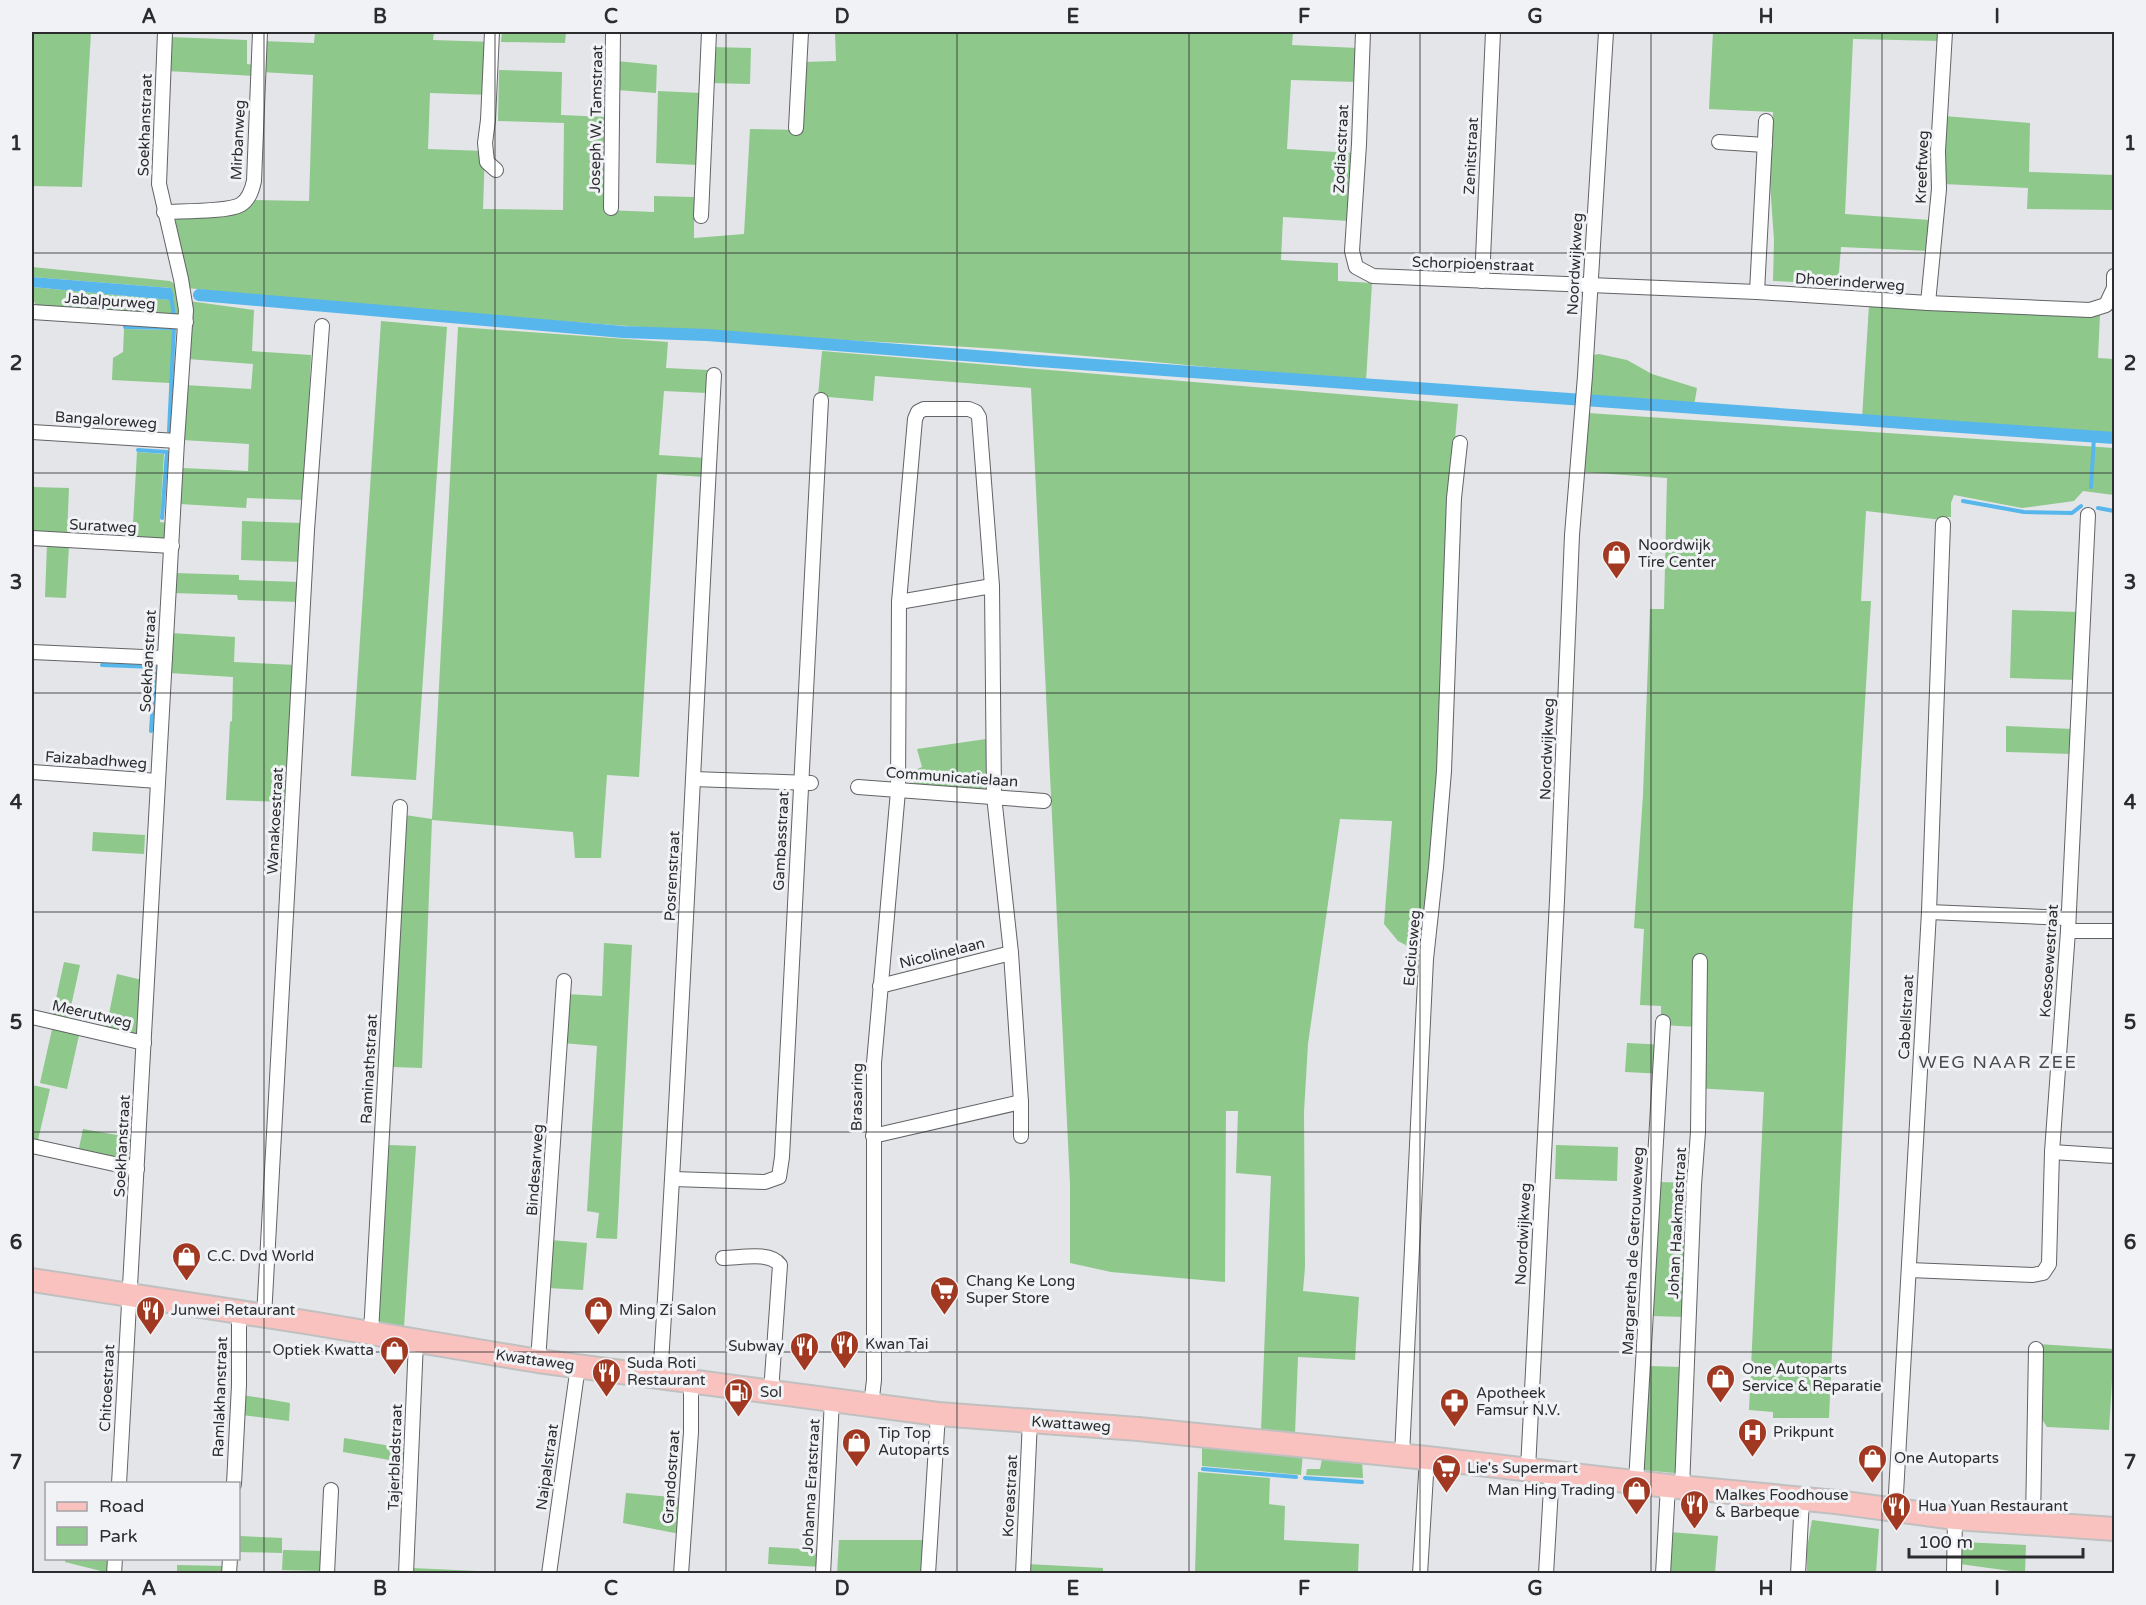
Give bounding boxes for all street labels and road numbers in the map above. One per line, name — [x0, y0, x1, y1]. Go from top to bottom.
street label: Joseph W. Tamstraat — [586, 45, 606, 193]
street label: Soekhanstraat — [134, 73, 156, 177]
street label: Mirbanweg — [227, 99, 249, 181]
street label: Zodiacstraat — [1330, 104, 1352, 194]
street label: Zenitstraat — [1460, 116, 1482, 195]
street label: Kreeftweg — [1912, 130, 1932, 204]
street label: Noordwijkweg — [1563, 212, 1587, 316]
street label: Schorpioenstraat — [1412, 253, 1535, 275]
street label: Dhoerinderweg — [1795, 269, 1905, 295]
street label: Jabalpurweg — [64, 289, 156, 313]
street label: Bangaloreweg — [54, 407, 158, 433]
street label: Suratweg — [69, 515, 137, 537]
street label: Soekhanstraat — [136, 609, 160, 713]
street label: Noordwijkweg — [1536, 698, 1558, 800]
street label: Faizabadhweg — [44, 747, 148, 773]
street label: Communicatielaan — [885, 763, 1019, 791]
street label: Wanakoestraat — [263, 767, 287, 875]
street label: Gambasstraat — [769, 790, 793, 891]
street label: Posrenstraat — [661, 830, 683, 922]
street label: Koesoewestraat — [2036, 903, 2062, 1018]
street label: Edciusweg — [1400, 909, 1424, 987]
street label: Nicolinelaan — [897, 934, 987, 972]
street label: Cabellstraat — [1895, 974, 1917, 1060]
street label: Meerutweg — [50, 996, 134, 1032]
street label: Raminathstraat — [357, 1013, 381, 1124]
street label: Brasaring — [847, 1063, 867, 1131]
street label: Soekhanstraat — [110, 1094, 134, 1198]
street label: Bindesarweg — [523, 1123, 547, 1217]
street label: Margaretha de Getrouweweg — [1619, 1146, 1647, 1356]
street label: Johan Haakmatstraat — [1664, 1146, 1690, 1299]
street label: Noordwijkweg — [1511, 1182, 1535, 1286]
street label: Ramlakhanstraat — [209, 1336, 231, 1458]
street label: Chitoestraat — [96, 1344, 118, 1432]
street label: Kwattaweg — [494, 1346, 576, 1374]
street label: Tajerbladstraat — [384, 1403, 406, 1511]
street label: Kwattaweg — [1031, 1412, 1111, 1436]
street label: Johanna Eratstraat — [798, 1418, 824, 1554]
street label: Naipalstraat — [532, 1422, 562, 1511]
street label: Grandostraat — [659, 1429, 683, 1525]
street label: Koreastraat — [999, 1454, 1021, 1538]

